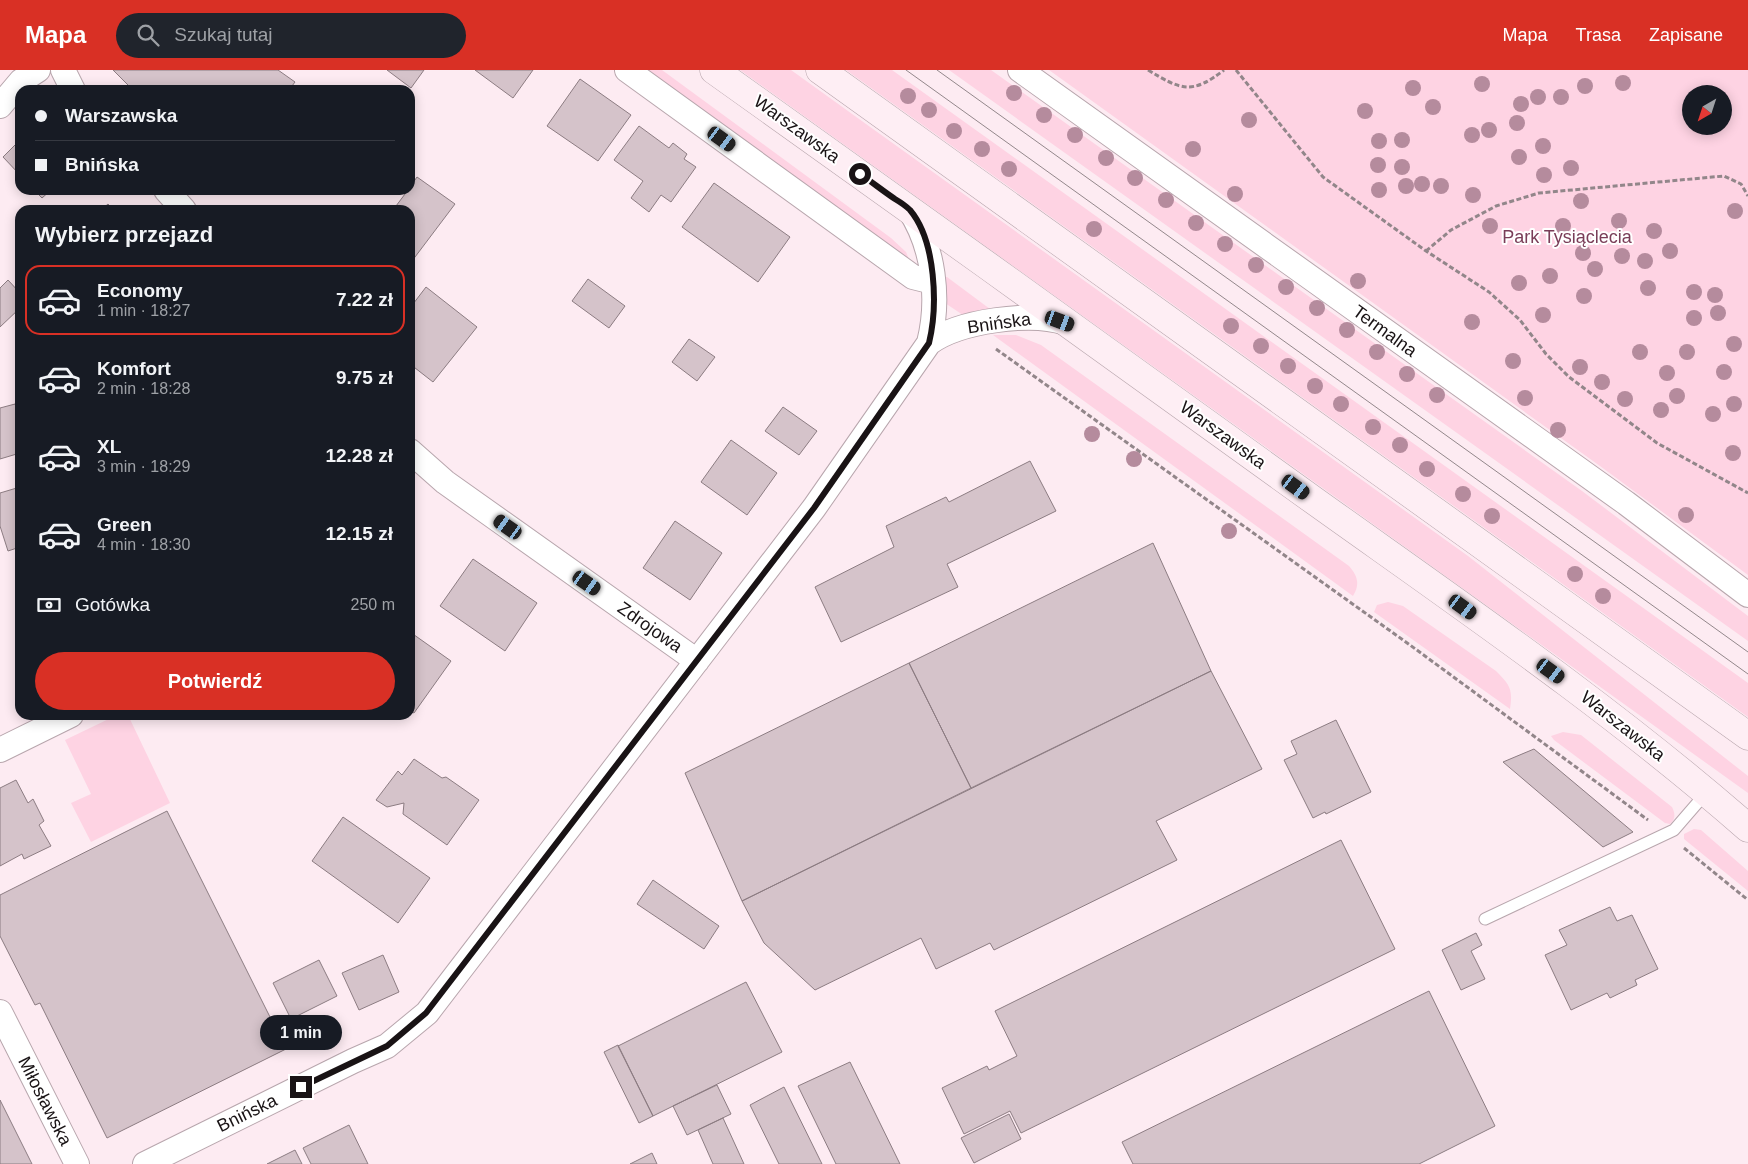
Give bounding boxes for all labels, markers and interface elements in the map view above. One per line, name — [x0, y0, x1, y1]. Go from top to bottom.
search box — [116, 13, 466, 58]
text: Mapa — [25, 21, 86, 48]
icon: search — [134, 21, 162, 49]
text: Szukaj tutaj — [174, 24, 273, 45]
text: Mapa — [1503, 25, 1548, 45]
text: Trasa — [1576, 25, 1621, 45]
text: Zapisane — [1649, 25, 1723, 45]
north arrow — [1682, 85, 1732, 135]
map controls — [1682, 85, 1732, 135]
street label: Warszawska — [750, 91, 845, 167]
text: Warszawska — [65, 105, 177, 126]
car — [705, 124, 738, 154]
text: Bnińska — [65, 154, 139, 175]
route start — [849, 163, 871, 185]
text: Wybierz przejazd — [35, 222, 213, 247]
park label: Park Tysiąclecia — [1502, 227, 1633, 247]
icon: car — [37, 278, 82, 323]
text: Economy — [97, 280, 183, 301]
text: 7.22 zł — [336, 289, 393, 310]
street label: Termalna — [1349, 301, 1422, 361]
text: 1 min · 18:27 — [97, 302, 190, 319]
street label: Bnińska — [966, 309, 1033, 337]
car — [1043, 309, 1076, 333]
icon: car — [37, 356, 82, 401]
text: Komfort — [97, 358, 171, 379]
text: 9.75 zł — [336, 367, 393, 388]
text: 2 min · 18:28 — [97, 380, 190, 397]
street label: Warszawska — [1176, 397, 1271, 473]
icon: car — [37, 434, 82, 479]
text: XL — [97, 436, 121, 457]
text: 12.28 zł — [325, 445, 393, 466]
text: 3 min · 18:29 — [97, 458, 190, 475]
car — [1279, 472, 1312, 502]
icon: car — [37, 512, 82, 557]
car — [491, 512, 524, 542]
text: Green — [97, 514, 152, 535]
text: 12.15 zł — [325, 523, 393, 544]
text: 4 min · 18:30 — [97, 536, 190, 553]
car — [570, 568, 603, 598]
icon: cash — [35, 591, 63, 619]
car — [1446, 592, 1479, 622]
text: Gotówka — [75, 594, 150, 615]
text: 250 m — [351, 596, 395, 613]
street label: Zdrojowa — [614, 598, 687, 657]
button: Potwierdź — [35, 652, 395, 710]
car — [1534, 656, 1567, 686]
street label: Warszawska — [1577, 687, 1670, 766]
callout: 1 min — [260, 1014, 342, 1050]
text: 1 min — [280, 1024, 322, 1041]
street label: Miłosławska — [14, 1053, 76, 1150]
route end — [290, 1076, 312, 1098]
street label: Bnińska — [214, 1090, 281, 1136]

